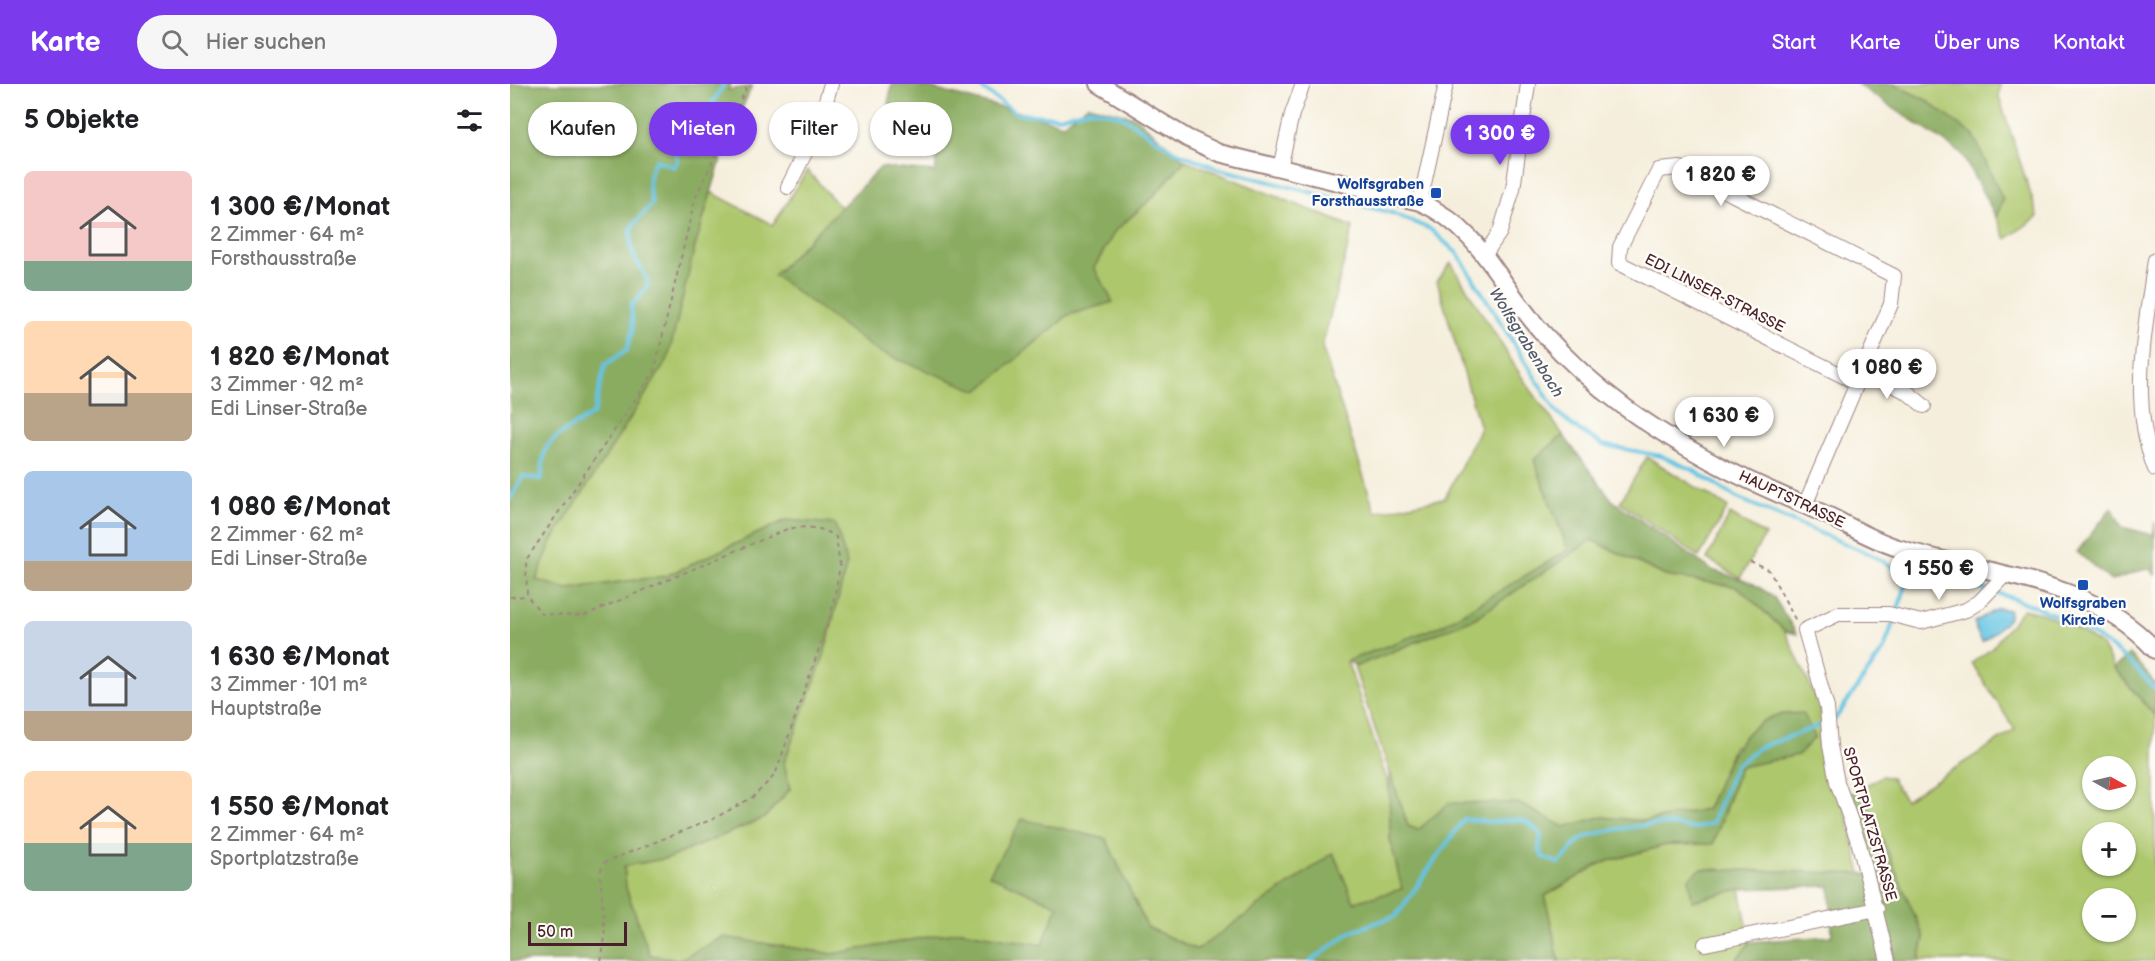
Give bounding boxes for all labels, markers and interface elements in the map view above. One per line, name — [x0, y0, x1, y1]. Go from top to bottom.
search box — [137, 15, 557, 69]
text: Karte — [30, 26, 101, 59]
icon: search — [158, 26, 191, 59]
text: Hier suchen — [206, 29, 326, 56]
text: Start — [1772, 30, 1816, 55]
text: Karte — [1849, 30, 1901, 55]
text: Über uns — [1934, 30, 2020, 55]
text: Kontakt — [2053, 30, 2125, 55]
chip: Kaufen — [528, 102, 637, 156]
chip: Mieten — [649, 102, 757, 156]
chip: Filter — [769, 102, 858, 156]
chip: Neu — [870, 102, 952, 156]
icon: filters — [453, 104, 486, 137]
text: 5 Objekte — [24, 105, 139, 136]
pin: 1 300 € — [1445, 115, 1555, 166]
text: 1 300 € — [1465, 122, 1535, 146]
pin: 1 820 € — [1666, 156, 1776, 207]
text: 1 820 € — [1686, 163, 1756, 187]
place label: Wolfsgraben Forsthausstraße — [1312, 175, 1424, 211]
marker: Wolfsgraben Forsthausstraße — [1429, 186, 1443, 200]
text: 1 300 €/Monat — [210, 192, 390, 223]
icon: home — [72, 195, 144, 267]
text: 2 Zimmer · 64 m² — [210, 223, 364, 247]
text: Forsthausstraße — [210, 247, 357, 271]
street label: EDI LINSER-STRASSE — [1641, 250, 1788, 337]
water label: Wolfsgrabenbach — [1484, 285, 1567, 401]
text: 1 820 €/Monat — [210, 342, 389, 373]
icon: home — [72, 345, 144, 417]
pin: 1 080 € — [1832, 349, 1942, 400]
text: 1 080 € — [1851, 356, 1923, 380]
text: 3 Zimmer · 92 m² — [210, 373, 364, 397]
text: Edi Linser-Straße — [210, 397, 367, 421]
pin: 1 630 € — [1669, 397, 1779, 448]
text: 1 630 € — [1689, 404, 1759, 428]
street label: HAUPTSTRASSE — [1736, 467, 1848, 532]
text: 1 080 €/Monat — [210, 492, 390, 523]
icon: home — [72, 495, 144, 567]
text: 2 Zimmer · 62 m² — [210, 523, 364, 547]
text: Edi Linser-Straße — [210, 547, 367, 571]
pin: 1 550 € — [1884, 550, 1994, 601]
text: 1 550 € — [1904, 557, 1974, 581]
marker: Wolfsgraben Kirche — [2076, 578, 2090, 592]
place label: Wolfsgraben Kirche — [2040, 594, 2126, 630]
text: 1 630 €/Monat — [210, 642, 390, 673]
icon: home — [72, 645, 144, 717]
text: 3 Zimmer · 101 m² — [210, 673, 368, 697]
text: Hauptstraße — [210, 697, 322, 721]
street label: SPORTPLATZSTRASSE — [1838, 745, 1901, 903]
north arrow — [2082, 756, 2136, 810]
map controls — [2082, 756, 2136, 942]
text: 1 550 €/Monat — [210, 792, 389, 823]
icon: home — [72, 795, 144, 867]
button: + — [2082, 822, 2136, 876]
text: 2 Zimmer · 64 m² — [210, 823, 364, 847]
text: Sportplatzstraße — [210, 847, 359, 871]
button: − — [2082, 888, 2136, 942]
scale bar — [528, 919, 627, 946]
text: 50 m — [537, 923, 573, 942]

